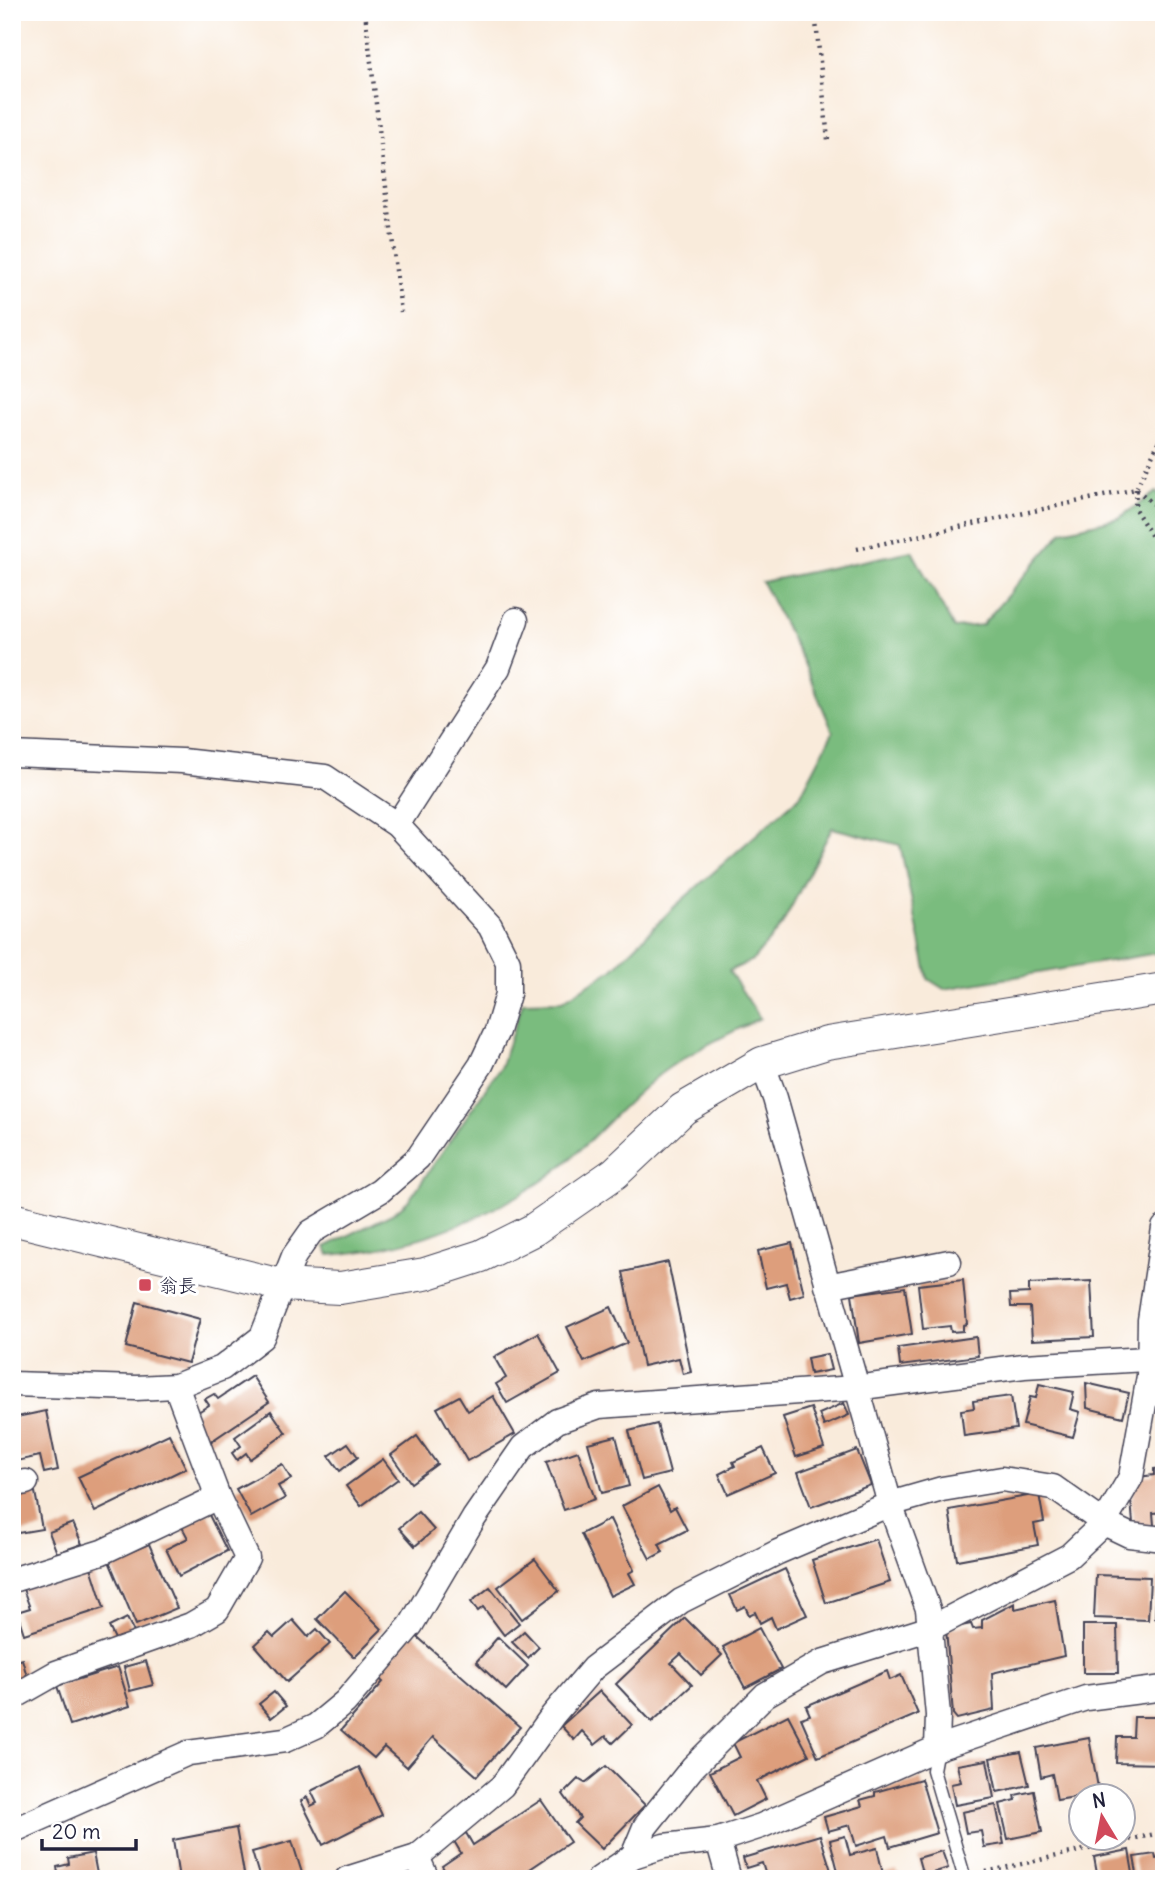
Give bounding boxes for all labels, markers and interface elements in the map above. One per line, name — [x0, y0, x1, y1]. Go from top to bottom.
place label: 翁長 — [159, 1273, 197, 1297]
marker: 翁長 — [137, 1277, 153, 1293]
north arrow — [1068, 1783, 1138, 1853]
text: N — [1090, 1787, 1108, 1813]
scale bar — [42, 1807, 136, 1851]
text: 20 m — [52, 1818, 101, 1845]

